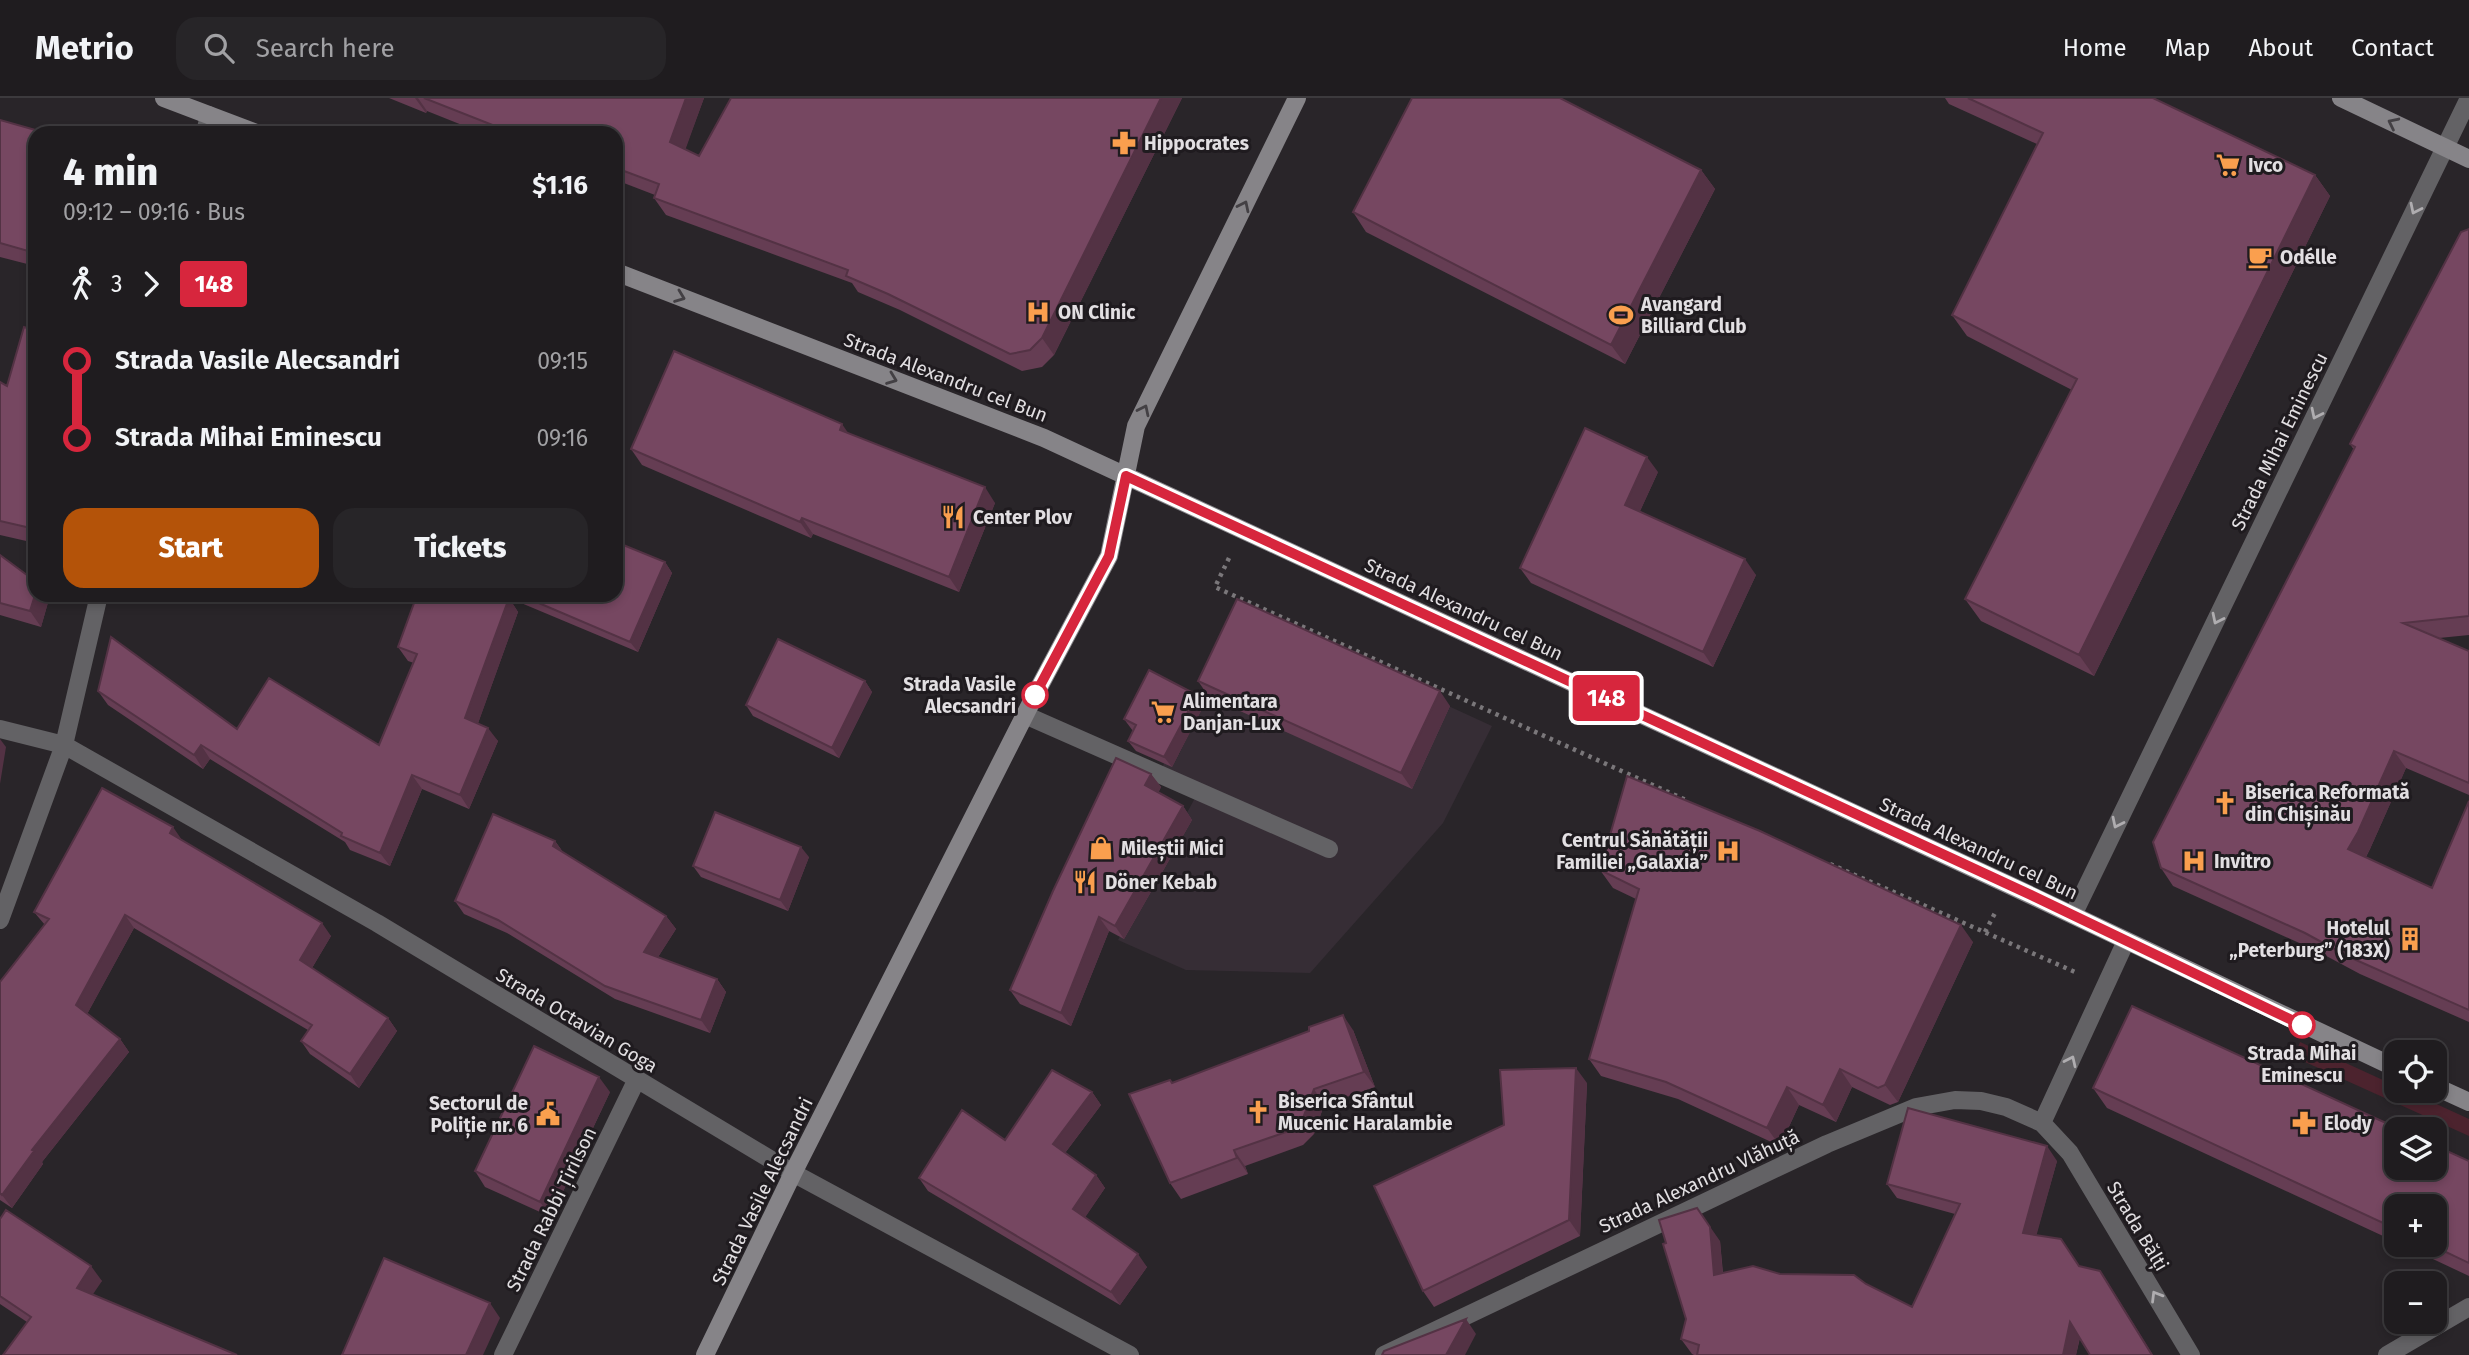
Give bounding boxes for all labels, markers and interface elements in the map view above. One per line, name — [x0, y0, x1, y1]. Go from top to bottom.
search box — [176, 17, 666, 80]
text: Metrio — [35, 28, 134, 68]
icon: search — [200, 29, 238, 67]
text: Search here — [256, 33, 395, 64]
text: Home — [2063, 34, 2127, 62]
text: Map — [2165, 34, 2211, 62]
text: About — [2249, 34, 2313, 62]
text: Contact — [2351, 34, 2434, 62]
one-way arrow — [2388, 117, 2400, 131]
pharmacy icon: Hippocrates — [1110, 129, 1138, 157]
place label: Hippocrates — [1144, 132, 1249, 155]
text: 4 min — [63, 149, 158, 195]
supermarket icon: Ivco — [2214, 151, 2242, 179]
place label: Ivco — [2248, 154, 2283, 177]
text: $1.16 — [532, 170, 588, 201]
text: 09:12 – 09:16 · Bus — [63, 198, 245, 226]
one-way arrow — [1236, 201, 1250, 213]
one-way arrow — [2409, 202, 2423, 214]
cafe icon: Odélle — [2246, 243, 2274, 271]
place label: Odélle — [2280, 246, 2337, 269]
icon: walk — [63, 265, 101, 303]
icon: forward — [132, 265, 170, 303]
text: 3 — [111, 270, 122, 298]
text: 148 — [194, 270, 233, 298]
one-way arrow — [673, 288, 685, 302]
place label: Avangard Billiard Club — [1640, 293, 1747, 338]
hospital icon: ON Clinic — [1024, 298, 1052, 326]
place label: ON Clinic — [1058, 301, 1135, 324]
sports icon: Avangard Billiard Club — [1607, 301, 1635, 329]
street label: Strada Alexandru cel Bun — [841, 328, 1051, 427]
text: Strada Vasile Alecsandri — [115, 345, 400, 376]
text: 09:15 — [537, 347, 588, 375]
street label: Strada Mihai Eminescu — [2226, 349, 2333, 534]
one-way arrow — [885, 370, 897, 384]
one-way arrow — [1136, 405, 1150, 417]
one-way arrow — [2310, 407, 2324, 419]
text: Strada Mihai Eminescu — [115, 422, 382, 453]
text: 09:16 — [537, 424, 588, 452]
restaurant icon: Center Plov — [939, 503, 967, 531]
place label: Center Plov — [973, 506, 1072, 529]
button: Start — [63, 508, 319, 588]
button: Tickets — [333, 508, 588, 588]
street label: Strada Alexandru cel Bun — [1361, 553, 1567, 666]
one-way arrow — [2211, 612, 2225, 624]
place label: Strada Vasile Alecsandri — [903, 673, 1016, 718]
line badge: 148 — [1566, 675, 1646, 721]
marker: Strada Vasile Alecsandri — [1022, 682, 1048, 708]
text: 148 — [1587, 684, 1625, 712]
place label: Alimentara Danjan-Lux — [1182, 690, 1281, 735]
supermarket icon: Alimentara Danjan-Lux — [1149, 698, 1177, 726]
place label: Biserica Reformată din Chișinău — [2245, 781, 2410, 828]
church icon: Biserica Reformată din Chișinău — [2211, 789, 2239, 817]
street label: Strada Alexandru cel Bun — [1876, 792, 2082, 905]
one-way arrow — [2112, 816, 2126, 828]
place label: Centrul Sănătății Familiei „Galaxia” — [1556, 829, 1708, 874]
shop icon: Mileștii Mici — [1087, 834, 1115, 862]
place label: Mileștii Mici — [1121, 837, 1224, 862]
hospital icon: Centrul Sănătății Familiei „Galaxia” — [1714, 837, 1742, 865]
hospital icon: Invitro — [2180, 847, 2208, 875]
place label: Invitro — [2214, 850, 2271, 873]
restaurant icon: Döner Kebab — [1071, 868, 1099, 896]
place label: Döner Kebab — [1105, 871, 1217, 894]
place label: Hotelul „Peterburg” (183X) — [2229, 917, 2390, 962]
building icon: Hotelul „Peterburg” (183X) — [2396, 925, 2424, 953]
street label: Strada Octavian Goga — [492, 963, 662, 1078]
marker: Strada Mihai Eminescu — [2289, 1012, 2315, 1038]
map controls — [2384, 1040, 2447, 1334]
button: locate — [2384, 1040, 2447, 1103]
place label: Strada Mihai Eminescu — [2248, 1042, 2356, 1087]
one-way arrow — [2063, 1056, 2077, 1068]
place label: Biserica Sfântul Mucenic Haralambie — [1278, 1090, 1452, 1135]
place label: Sectorul de Poliție nr. 6 — [429, 1092, 528, 1139]
street label: Strada Vasile Alecsandri — [707, 1094, 818, 1289]
church icon: Biserica Sfântul Mucenic Haralambie — [1244, 1098, 1272, 1126]
public building icon: Sectorul de Poliție nr. 6 — [534, 1100, 562, 1128]
pharmacy icon: Elody — [2290, 1109, 2318, 1137]
place label: Elody — [2324, 1112, 2372, 1135]
button: layers — [2384, 1117, 2447, 1180]
street label: Strada Rabbi Țirilson — [502, 1123, 602, 1296]
street label: Strada Alexandru Vlăhuță — [1595, 1125, 1803, 1239]
street label: Strada Bălți — [2101, 1177, 2173, 1276]
button: + — [2384, 1194, 2447, 1257]
button: − — [2384, 1271, 2447, 1334]
one-way arrow — [2151, 1291, 2164, 1304]

